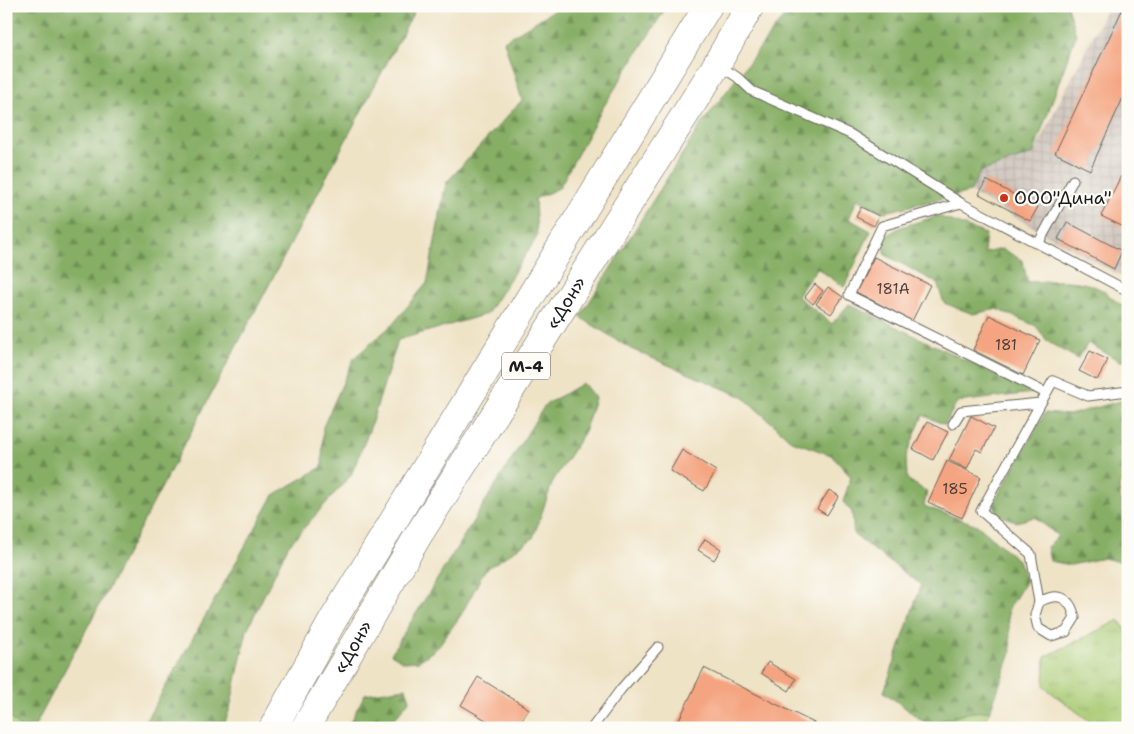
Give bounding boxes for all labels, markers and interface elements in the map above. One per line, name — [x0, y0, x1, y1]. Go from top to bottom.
place label: ООО"Дина" — [1014, 186, 1112, 210]
marker: ООО"Дина" — [998, 192, 1010, 204]
street label: «Дон» — [540, 272, 591, 333]
house number: 181А — [876, 279, 910, 299]
house number: 181 — [995, 335, 1017, 355]
road number: М-4 — [502, 352, 550, 380]
house number: 185 — [942, 479, 968, 499]
street label: «Дон» — [328, 616, 378, 678]

